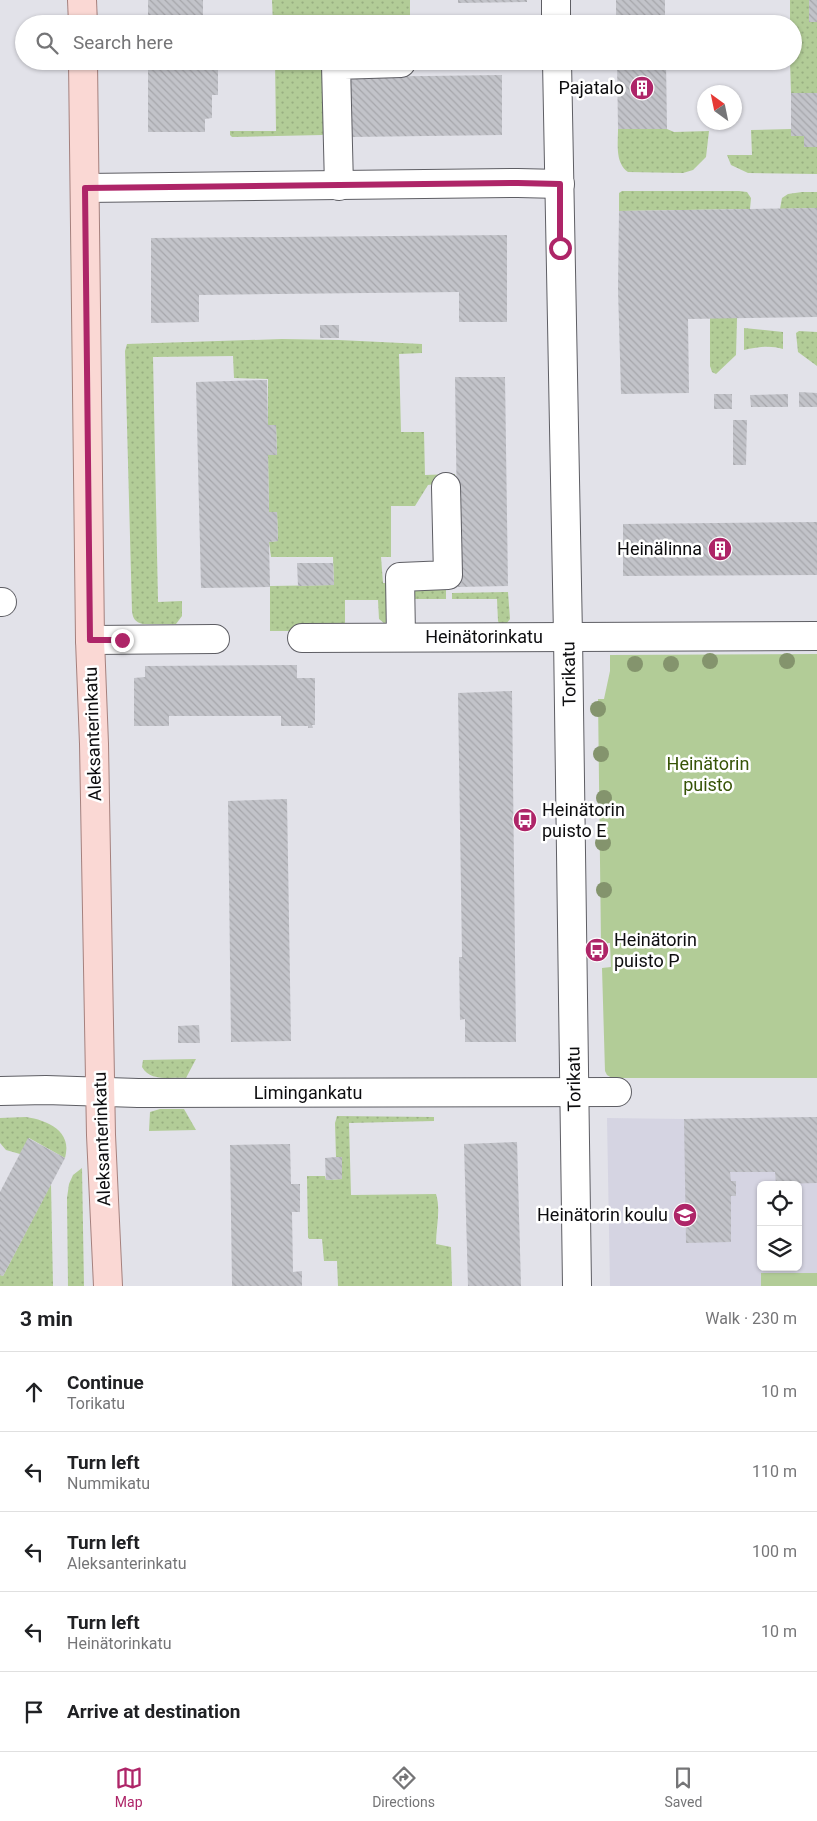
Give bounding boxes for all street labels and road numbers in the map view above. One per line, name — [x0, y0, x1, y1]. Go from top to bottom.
street label: Heinätorinkatu — [425, 626, 543, 647]
street label: Torikatu — [557, 641, 580, 707]
street label: Aleksanterinkatu — [80, 666, 105, 802]
street label: Torikatu — [562, 1046, 585, 1112]
street label: Aleksanterinkatu — [89, 1071, 114, 1207]
street label: Limingankatu — [254, 1082, 362, 1103]

